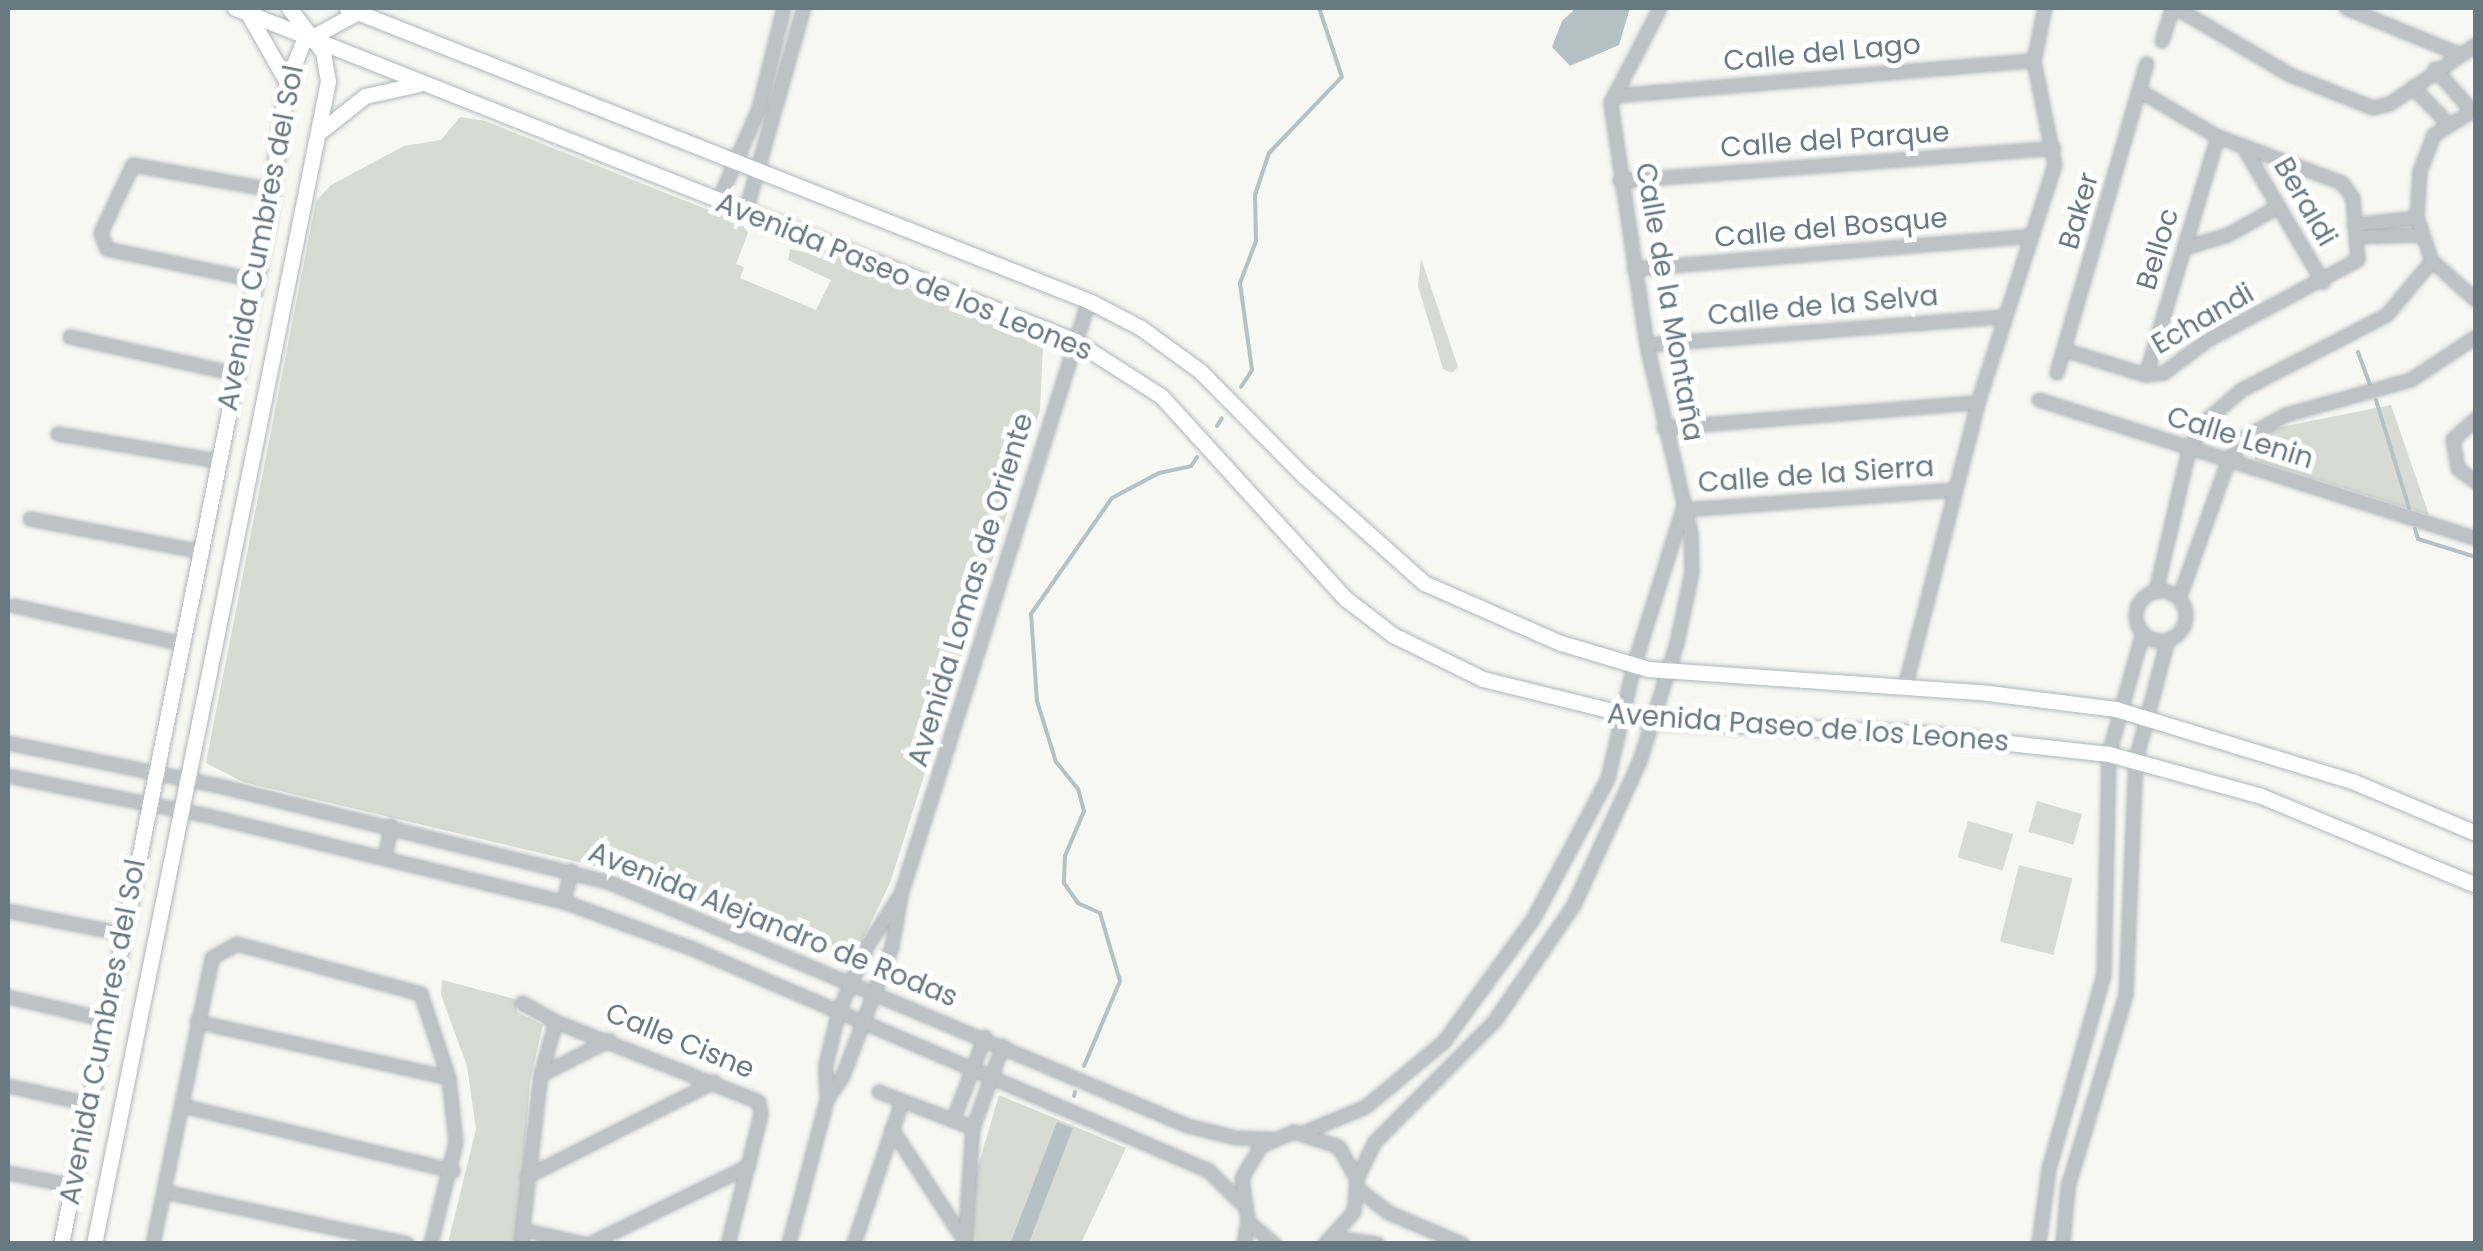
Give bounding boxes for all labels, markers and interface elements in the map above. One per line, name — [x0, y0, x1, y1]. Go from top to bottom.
street label: Calle del Lago — [1722, 28, 1922, 78]
street label: Avenida Cumbres del Sol — [211, 62, 311, 414]
street label: Calle del Parque — [1719, 115, 1951, 165]
street label: Beraldi — [2266, 152, 2344, 252]
street label: Calle de la Montaña — [1628, 160, 1710, 444]
street label: Baker — [2052, 169, 2106, 253]
street label: Avenida Paseo de los Leones — [711, 186, 1097, 368]
street label: Calle del Bosque — [1713, 201, 1949, 255]
street label: Belloc — [2130, 204, 2186, 294]
street label: Echandi — [2146, 276, 2260, 362]
street label: Calle de la Selva — [1706, 279, 1940, 333]
street label: Calle Lenin — [2163, 400, 2317, 476]
street label: Avenida Lomas de Oriente — [901, 409, 1041, 771]
street label: Calle de la Sierra — [1697, 450, 1935, 500]
street label: Avenida Paseo de los Leones — [1606, 697, 2010, 759]
street label: Avenida Alejandro de Rodas — [584, 835, 962, 1015]
street label: Avenida Cumbres del Sol — [53, 856, 153, 1208]
street label: Calle Cisne — [601, 996, 759, 1086]

